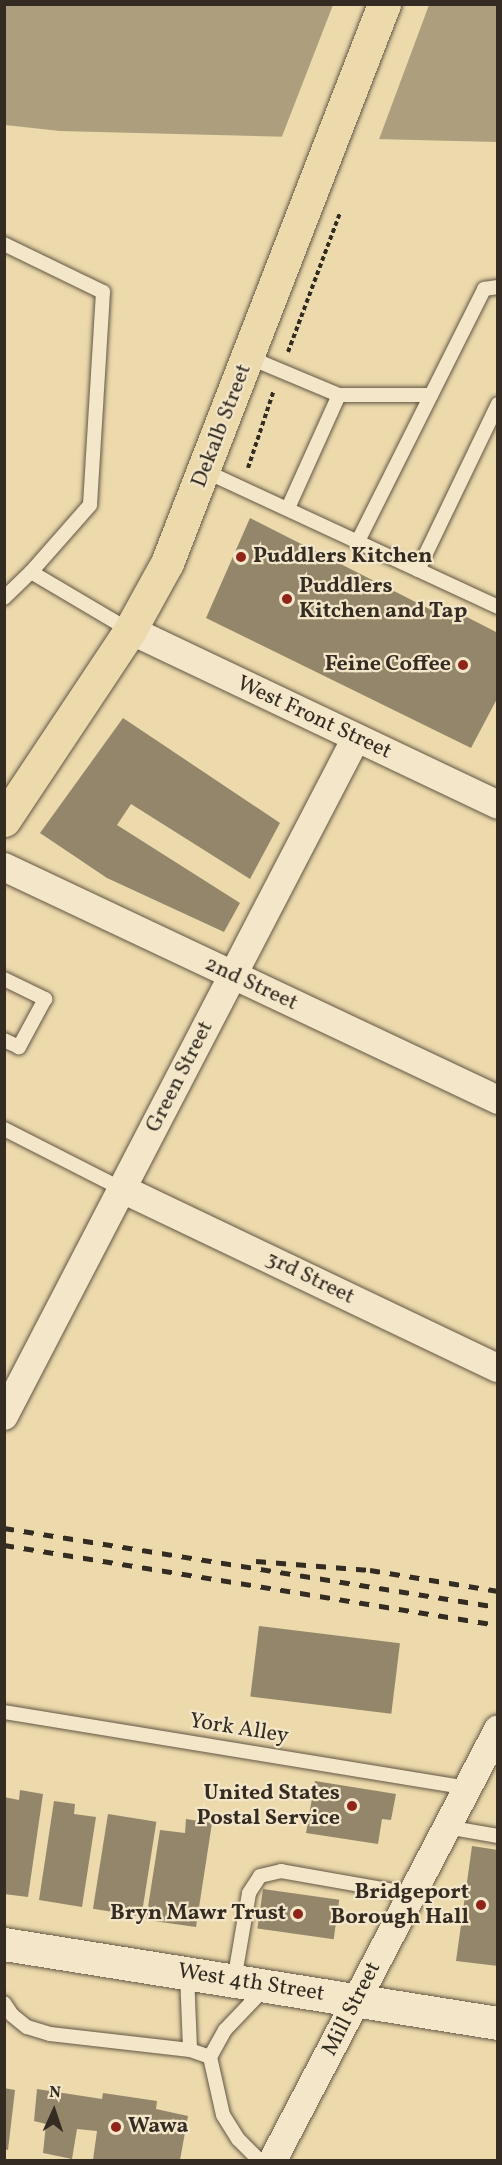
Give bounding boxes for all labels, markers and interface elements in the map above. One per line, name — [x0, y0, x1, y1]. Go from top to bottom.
street label: Dekalb Street — [186, 361, 258, 491]
place label: Puddlers Kitchen — [253, 544, 433, 570]
marker: Puddlers Kitchen — [234, 550, 248, 564]
place label: Puddlers Kitchen and Tap — [299, 573, 468, 624]
marker: Puddlers Kitchen and Tap — [280, 592, 294, 606]
place label: Feine Coffee — [325, 652, 451, 678]
marker: Feine Coffee — [456, 658, 470, 672]
street label: West Front Street — [232, 671, 396, 765]
street label: 2nd Street — [200, 951, 302, 1017]
street label: Green Street — [141, 1017, 219, 1137]
street label: 3rd Street — [262, 1245, 358, 1311]
street label: York Alley — [188, 1708, 290, 1750]
place label: United States Postal Service — [197, 1780, 340, 1832]
marker: United States Postal Service — [345, 1799, 359, 1813]
place label: Bridgeport Borough Hall — [330, 1879, 469, 1930]
marker: Bridgeport Borough Hall — [474, 1898, 488, 1912]
place label: Bryn Mawr Trust — [110, 1901, 286, 1927]
marker: Bryn Mawr Trust — [291, 1907, 305, 1921]
street label: Mill Street — [317, 1957, 387, 2061]
street label: West 4th Street — [176, 1958, 326, 2008]
north arrow — [24, 2081, 84, 2141]
text: N — [49, 2082, 61, 2104]
place label: Wawa — [128, 2114, 189, 2140]
marker: Wawa — [109, 2120, 123, 2134]

